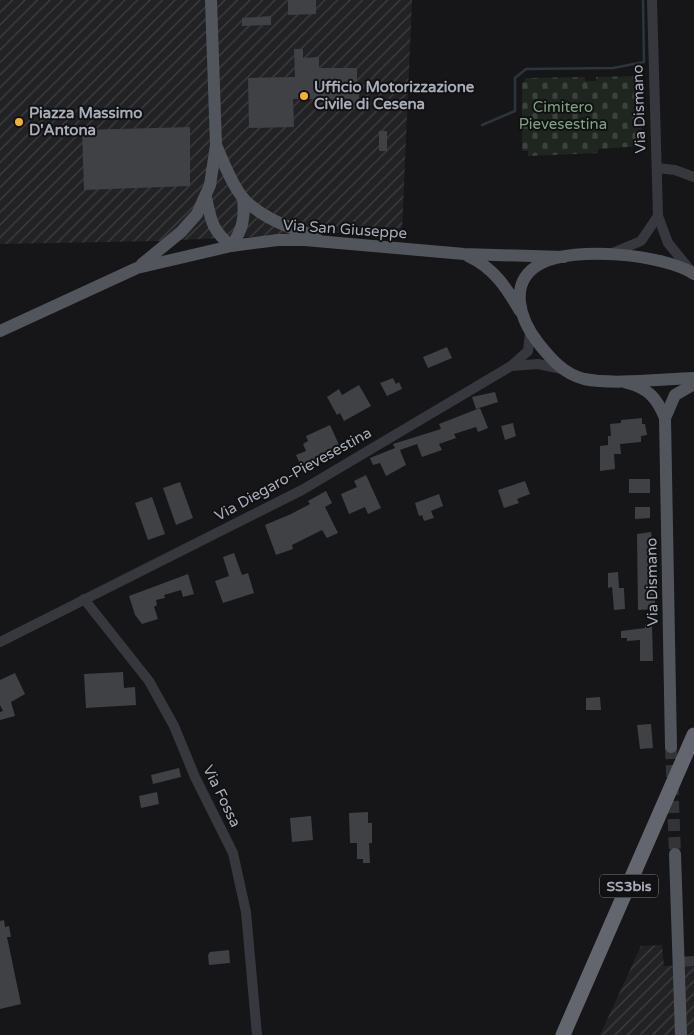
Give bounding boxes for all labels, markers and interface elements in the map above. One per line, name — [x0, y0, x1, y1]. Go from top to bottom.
street label: Via Dismano — [628, 64, 650, 154]
place label: Ufficio Motorizzazione Civile di Cesena — [314, 78, 475, 113]
marker: Ufficio Motorizzazione Civile di Cesena — [298, 90, 310, 102]
park label: Cimitero Pievesestina — [519, 98, 607, 133]
place label: Piazza Massimo D'Antona — [29, 104, 142, 139]
marker: Piazza Massimo D'Antona — [13, 116, 25, 128]
street label: Via San Giuseppe — [282, 216, 408, 242]
street label: Via Diegaro-Pievesestina — [211, 423, 375, 525]
street label: Via Dismano — [642, 537, 662, 627]
street label: Via Fossa — [199, 762, 245, 830]
road number: SS3bis — [600, 874, 658, 898]

